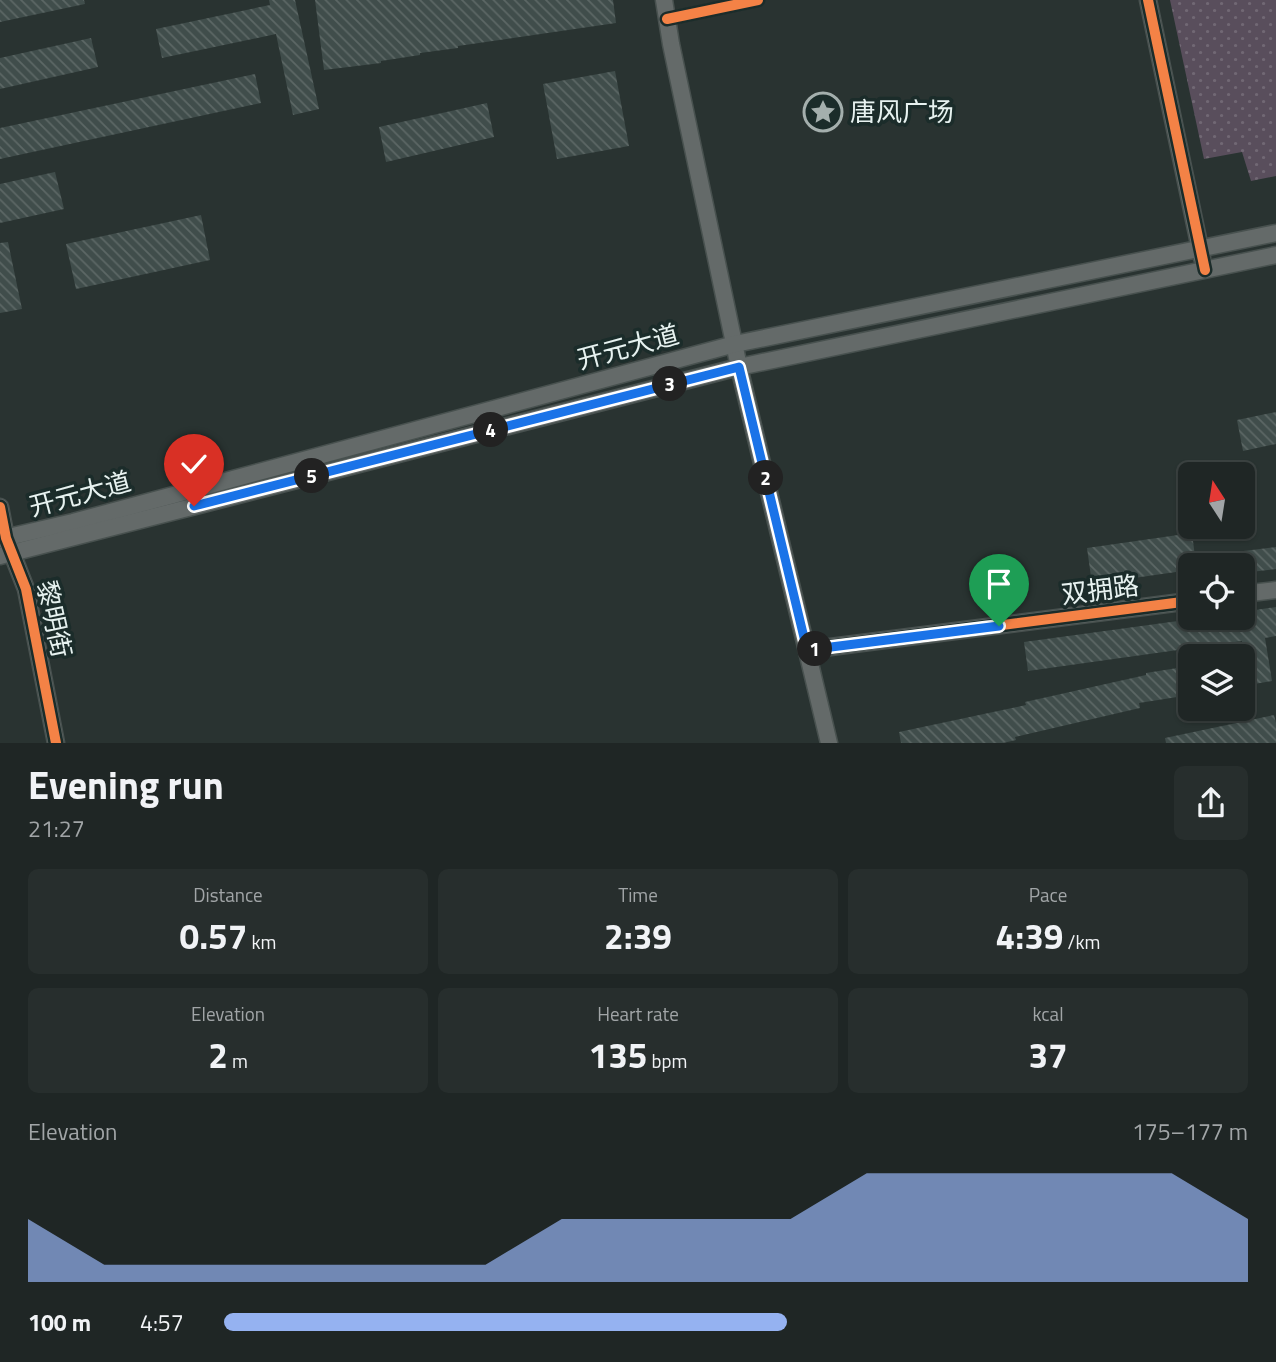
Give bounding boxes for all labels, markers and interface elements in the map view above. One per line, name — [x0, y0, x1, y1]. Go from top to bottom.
place icon: 唐风广场 — [802, 91, 844, 133]
place label: 唐风广场 — [850, 92, 954, 131]
street label: 开元大道 — [573, 314, 683, 379]
pin: 3 — [652, 366, 688, 402]
text: 3 — [664, 369, 675, 398]
pin: 4 — [474, 412, 508, 448]
text: 4 — [485, 415, 496, 444]
pin — [164, 434, 224, 506]
icon: check — [175, 445, 213, 483]
pin: 5 — [294, 458, 330, 494]
street label: 开元大道 — [25, 461, 135, 526]
text: 5 — [306, 461, 317, 490]
pin: 2 — [748, 461, 784, 496]
north arrow — [1178, 462, 1255, 539]
map controls — [1178, 462, 1255, 721]
text: 2 — [760, 463, 771, 492]
button: locate — [1178, 553, 1255, 630]
pin — [969, 554, 1029, 626]
icon: arrive — [980, 565, 1018, 603]
street label: 双拥路 — [1059, 565, 1141, 614]
street label: 黎明街 — [27, 577, 82, 661]
pin: 1 — [798, 632, 832, 666]
text: 1 — [809, 634, 820, 663]
button: layers — [1178, 644, 1255, 721]
text: Evening run — [28, 756, 224, 814]
button: share — [1174, 766, 1248, 840]
text: 21:27 — [28, 811, 85, 846]
text: Distance — [193, 880, 263, 909]
text: Time — [618, 880, 658, 909]
text: Pace — [1029, 880, 1067, 909]
text: 0.57 — [180, 909, 247, 963]
text: 2:39 — [604, 909, 672, 963]
text: 4:39 — [996, 909, 1063, 963]
text: km — [247, 927, 276, 956]
text: /km — [1063, 927, 1100, 956]
text: Elevation — [191, 999, 265, 1028]
text: Heart rate — [597, 999, 679, 1028]
text: kcal — [1032, 999, 1064, 1028]
text: 2 — [208, 1028, 228, 1082]
text: 135 — [589, 1028, 647, 1082]
text: 37 — [1028, 1028, 1068, 1082]
text: m — [228, 1046, 248, 1075]
text: bpm — [647, 1046, 687, 1075]
text: Elevation — [28, 1114, 117, 1149]
text: 175–177 m — [1132, 1114, 1248, 1149]
text: 100 m — [28, 1305, 91, 1340]
text: 4:57 — [140, 1305, 184, 1340]

